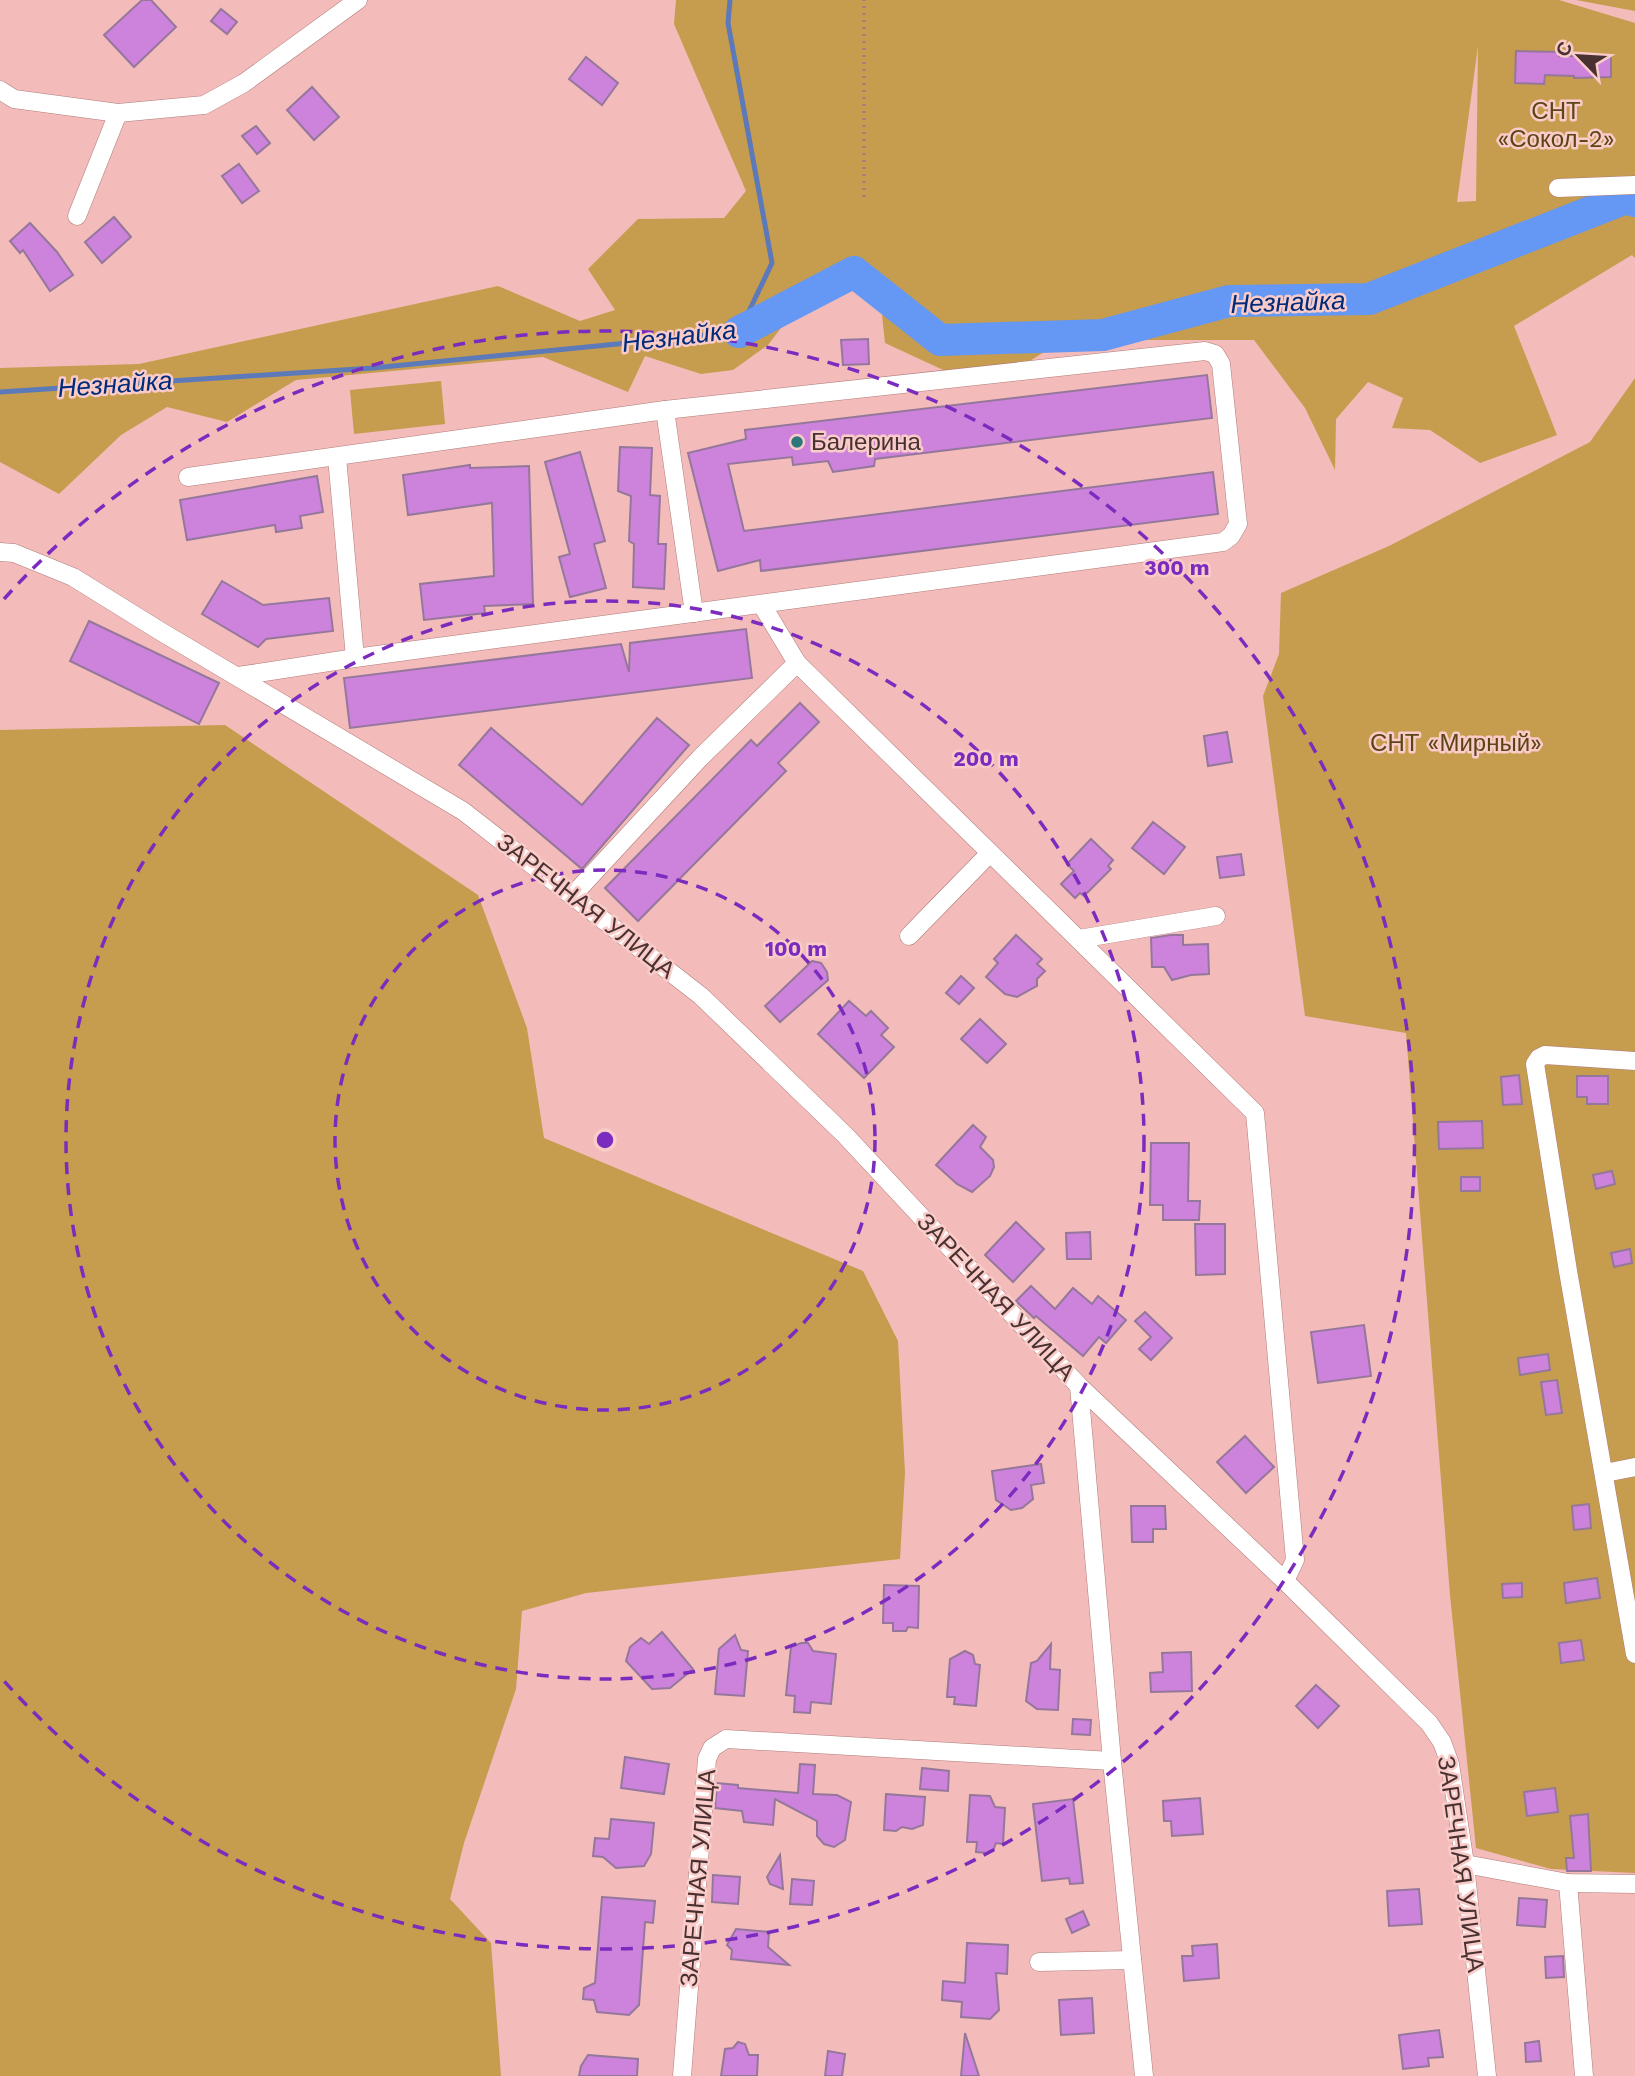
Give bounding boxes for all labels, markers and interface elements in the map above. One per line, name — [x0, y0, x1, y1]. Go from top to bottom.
north arrow — [1544, 21, 1614, 91]
text: С — [1551, 38, 1577, 60]
park label: СНТ «Сокол-2» — [1497, 97, 1615, 153]
water label: Незнайка — [1230, 285, 1346, 319]
water label: Незнайка — [620, 314, 738, 358]
water label: Незнайка — [57, 365, 173, 403]
place label: Балерина — [811, 428, 921, 456]
marker: Балерина — [789, 434, 805, 450]
text: 300 m — [1144, 555, 1210, 580]
park label: СНТ «Мирный» — [1370, 729, 1542, 757]
text: 200 m — [953, 746, 1019, 771]
street label: ЗАРЕЧНАЯ УЛИЦА — [491, 828, 681, 984]
text: 100 m — [765, 936, 827, 961]
centre of rings — [593, 1128, 617, 1152]
street label: ЗАРЕЧНАЯ УЛИЦА — [911, 1208, 1081, 1386]
street label: ЗАРЕЧНАЯ УЛИЦА — [1432, 1754, 1490, 1974]
street label: ЗАРЕЧНАЯ УЛИЦА — [675, 1768, 721, 1988]

